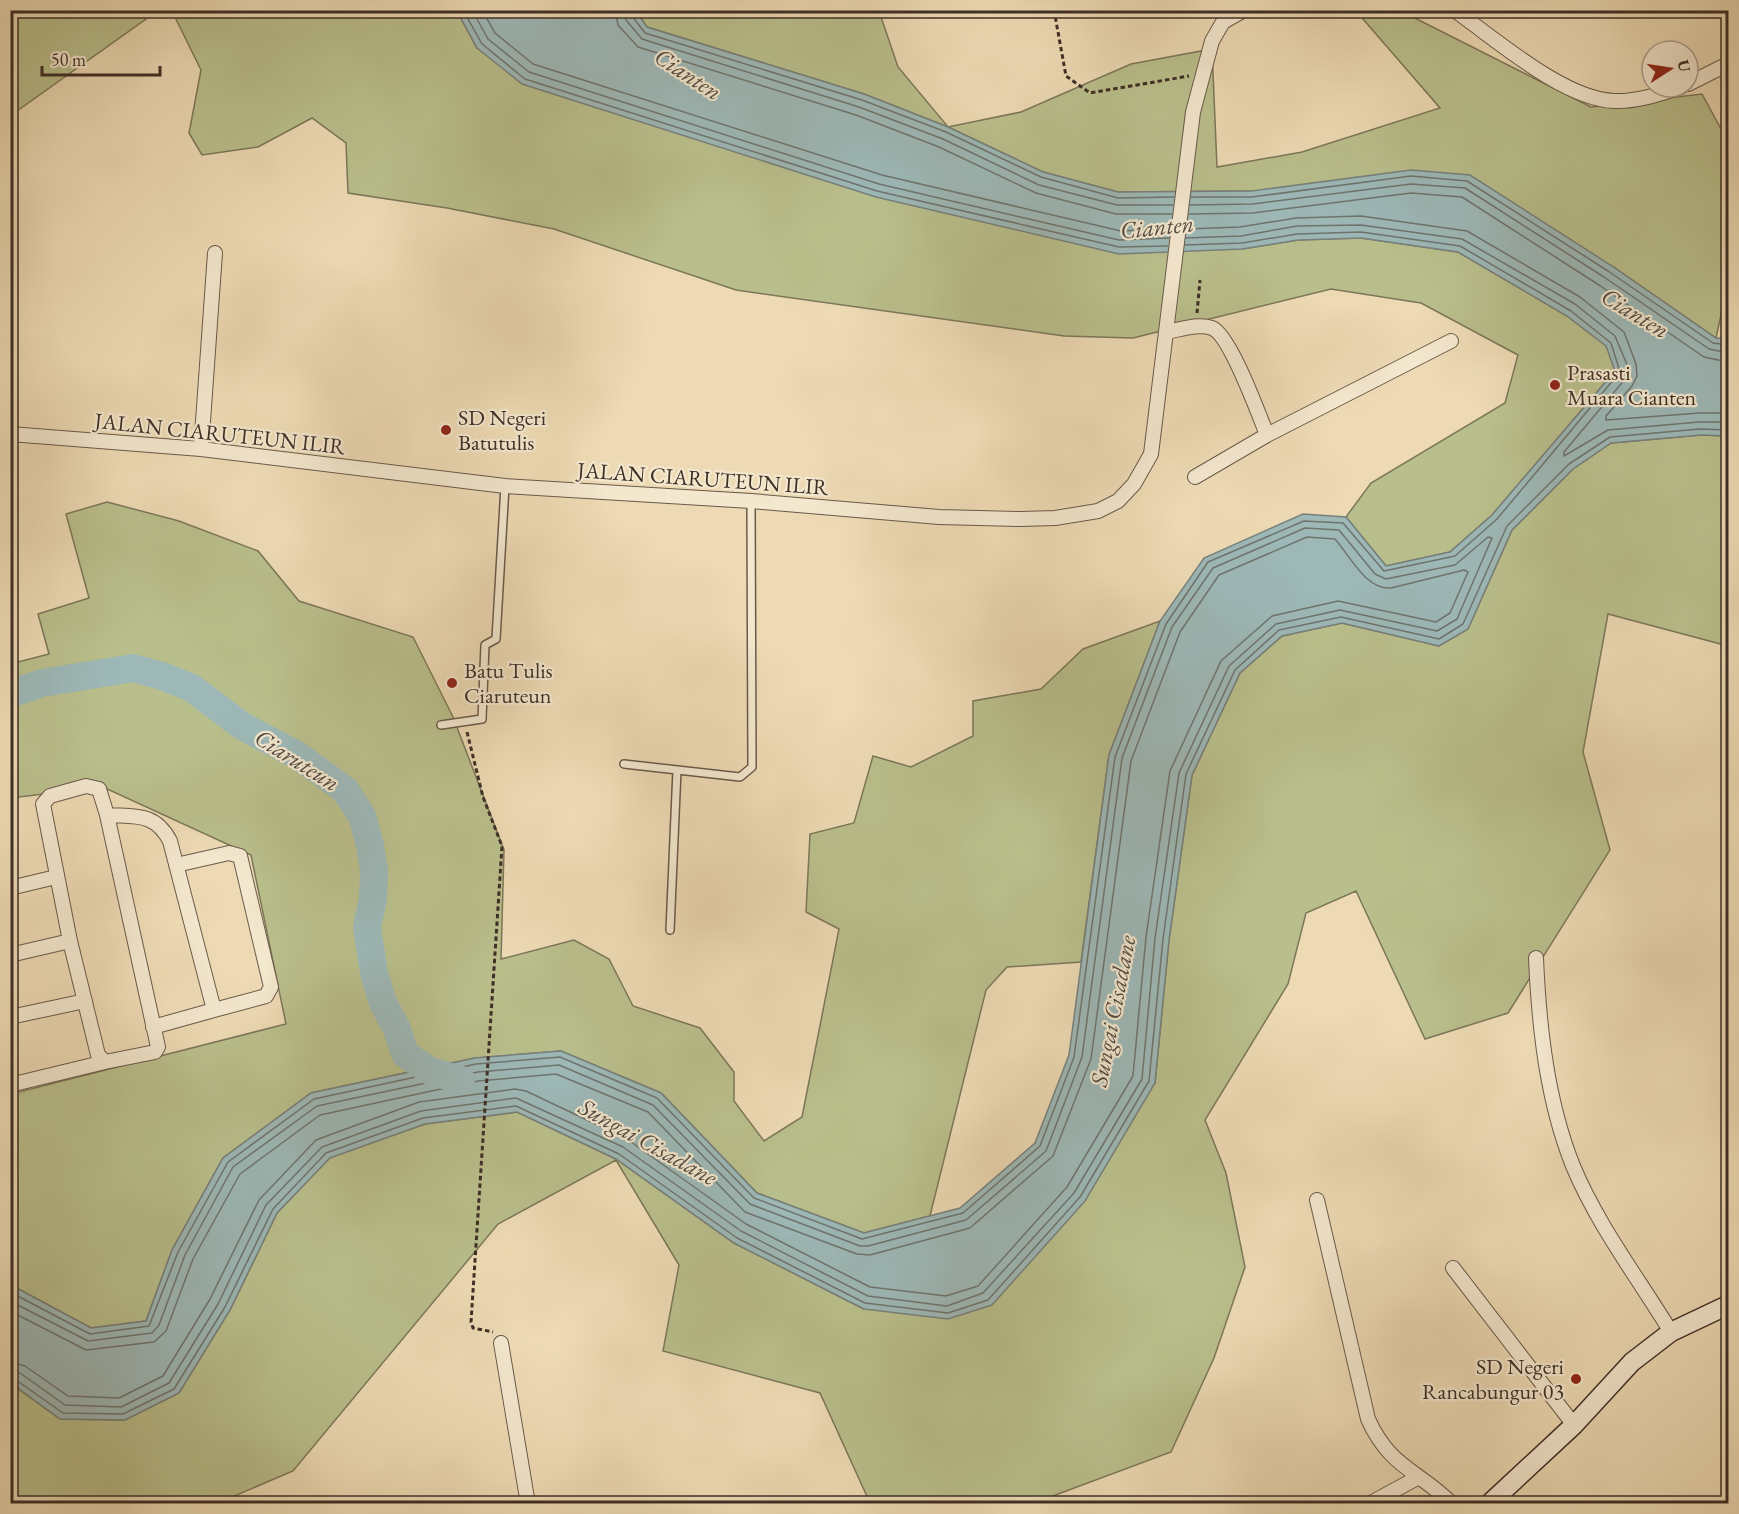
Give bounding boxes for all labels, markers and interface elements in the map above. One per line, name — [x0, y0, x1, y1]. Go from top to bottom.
scale bar — [42, 39, 160, 77]
north arrow — [1640, 39, 1700, 99]
water label: Cianten — [649, 40, 728, 107]
text: 50 m — [51, 48, 86, 71]
text: U — [1673, 58, 1696, 74]
water label: Cianten — [1119, 207, 1195, 246]
water label: Cianten — [1596, 280, 1675, 345]
place label: Prasasti Muara Cianten — [1567, 358, 1697, 412]
marker: Prasasti Muara Cianten — [1548, 378, 1562, 392]
place label: SD Negeri Batutulis — [458, 403, 546, 457]
street label: JALAN CIARUTEUN ILIR — [91, 406, 347, 461]
marker: SD Negeri Batutulis — [439, 423, 453, 437]
street label: JALAN CIARUTEUN ILIR — [574, 455, 830, 502]
place label: Batu Tulis Ciaruteun — [464, 656, 553, 710]
marker: Batu Tulis Ciaruteun — [445, 676, 459, 690]
water label: Ciaruteun — [249, 721, 346, 798]
water label: Sungai Cisadane — [1082, 932, 1143, 1090]
water label: Sungai Cisadane — [573, 1090, 724, 1193]
place label: SD Negeri Rancabungur 03 — [1422, 1352, 1564, 1406]
marker: SD Negeri Rancabungur 03 — [1569, 1372, 1583, 1386]

